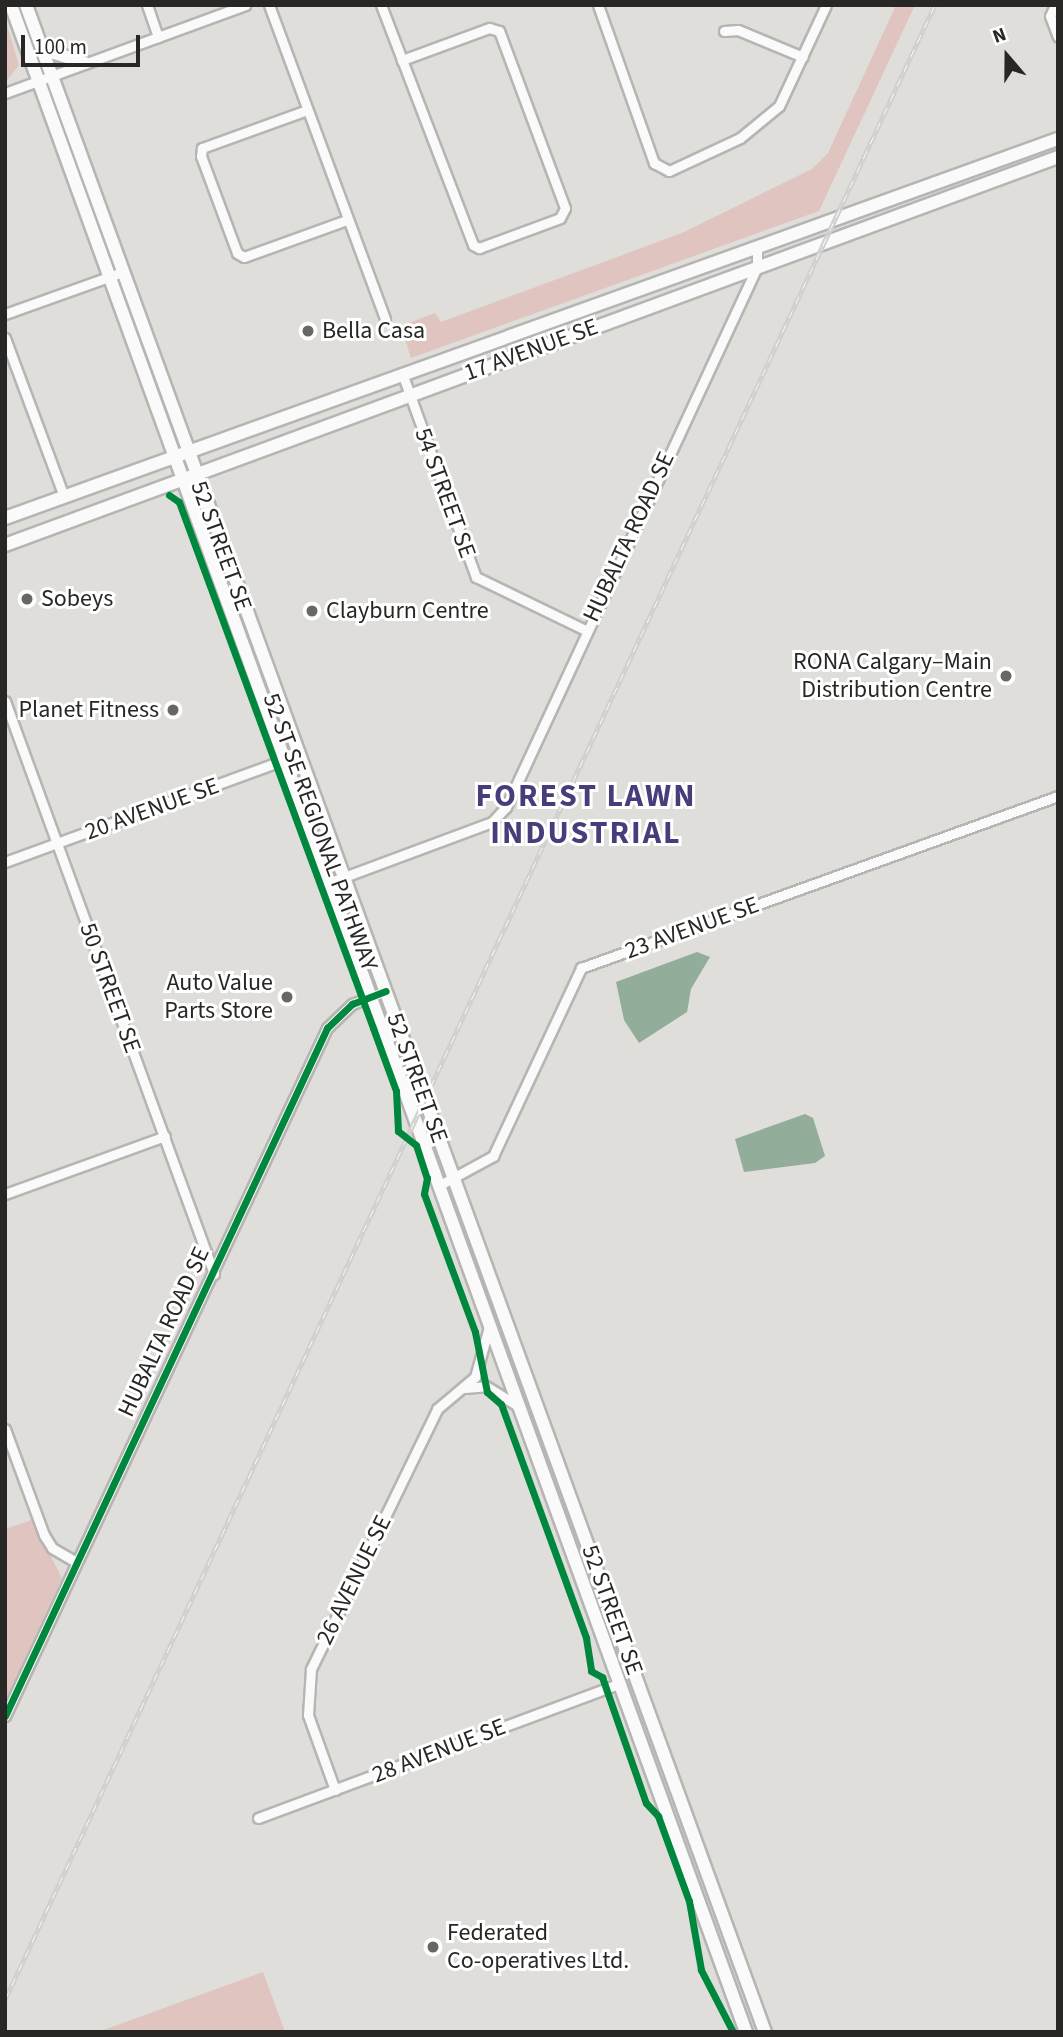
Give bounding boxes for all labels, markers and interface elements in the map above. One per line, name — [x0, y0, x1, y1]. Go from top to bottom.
scale bar — [24, 21, 144, 65]
north arrow — [972, 21, 1042, 91]
text: N — [989, 21, 1010, 51]
text: 100 m — [34, 32, 87, 62]
street label: 17 AVENUE SE — [460, 312, 602, 388]
place label: Bella Casa — [322, 317, 425, 345]
marker: Bella Casa — [300, 323, 316, 339]
street label: 54 STREET SE — [408, 424, 482, 562]
street label: HUBALTA ROAD SE — [577, 447, 681, 627]
street label: 52 STREET SE — [184, 477, 258, 615]
place label: Sobeys — [41, 585, 113, 613]
marker: Sobeys — [19, 591, 35, 607]
place label: Clayburn Centre — [326, 597, 489, 625]
marker: Clayburn Centre — [304, 603, 320, 619]
place label: RONA Calgary–Main Distribution Centre — [793, 648, 992, 704]
marker: RONA Calgary–Main Distribution Centre — [998, 668, 1014, 684]
street label: 52 ST SE REGIONAL PATHWAY — [256, 689, 384, 975]
place label: Planet Fitness — [18, 696, 159, 724]
marker: Planet Fitness — [165, 702, 181, 718]
street label: 20 AVENUE SE — [81, 771, 223, 847]
district label: FOREST LAWN INDUSTRIAL — [477, 778, 695, 853]
street label: 23 AVENUE SE — [621, 890, 763, 966]
street label: 50 STREET SE — [73, 919, 147, 1057]
place label: Auto Value Parts Store — [164, 969, 273, 1025]
marker: Auto Value Parts Store — [279, 989, 295, 1005]
street label: 52 STREET SE — [380, 1009, 454, 1147]
street label: HUBALTA ROAD SE — [112, 1242, 216, 1422]
street label: 26 AVENUE SE — [310, 1511, 398, 1649]
street label: 52 STREET SE — [575, 1541, 649, 1679]
street label: 28 AVENUE SE — [368, 1712, 510, 1790]
place label: Federated Co-operatives Ltd. — [447, 1919, 629, 1975]
marker: Federated Co-operatives Ltd. — [425, 1939, 441, 1955]

